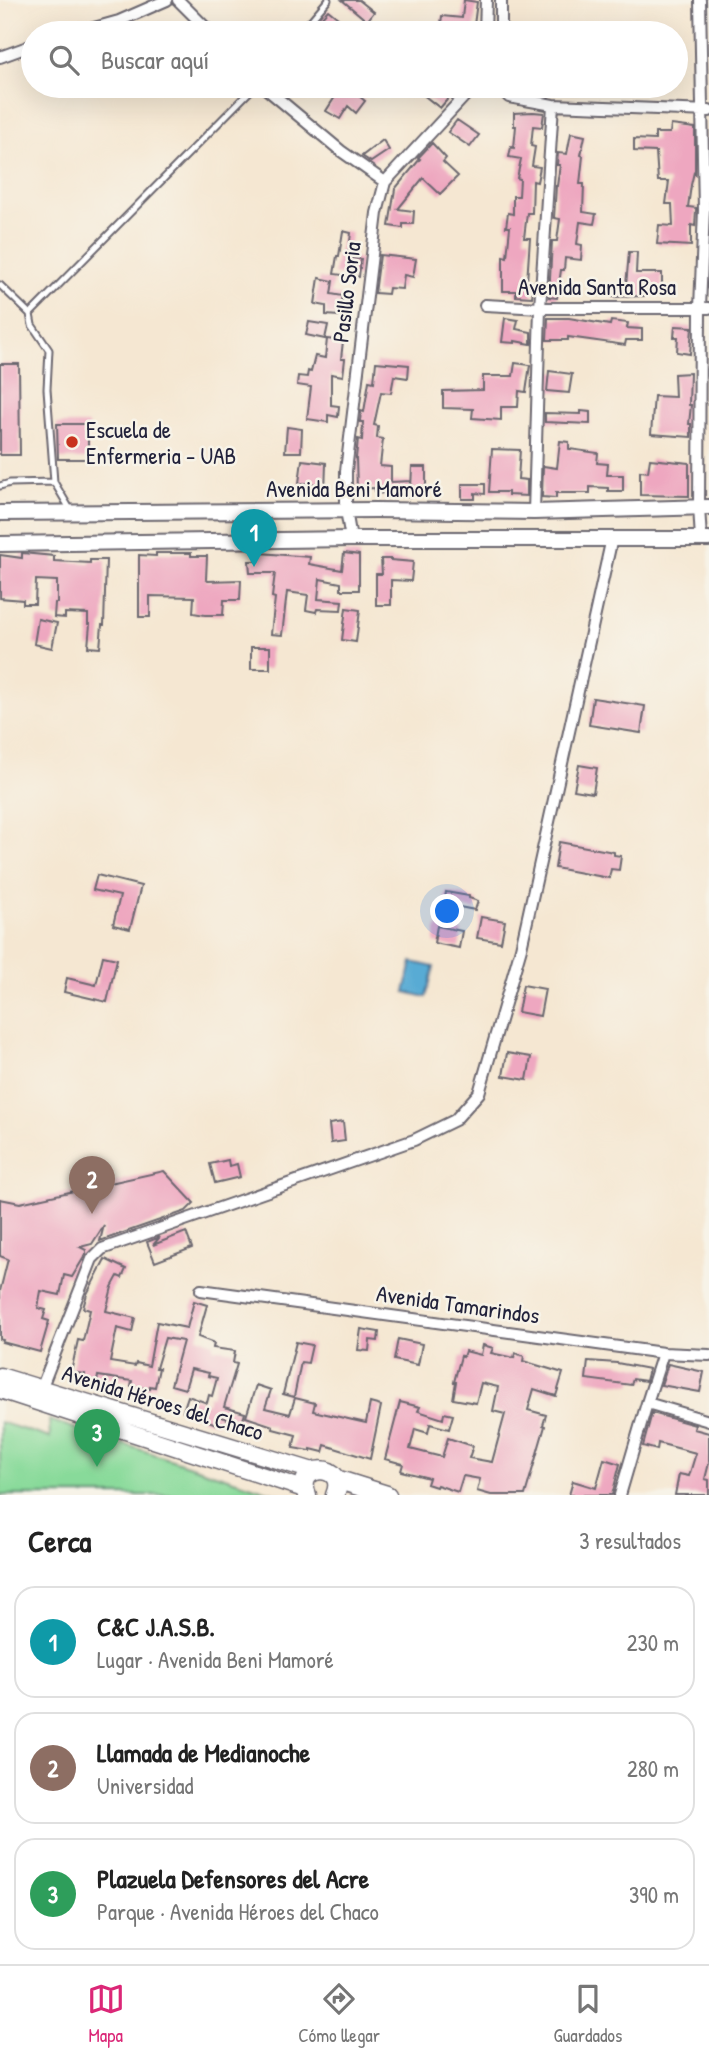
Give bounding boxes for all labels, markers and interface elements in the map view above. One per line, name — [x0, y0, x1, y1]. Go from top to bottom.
search box — [21, 21, 688, 98]
icon: search — [45, 41, 83, 79]
text: Buscar aquí — [101, 42, 209, 77]
street label: Pasillo Soria — [324, 240, 368, 344]
street label: Avenida Santa Rosa — [518, 271, 676, 302]
place label: Escuela de Enfermeria - UAB — [86, 414, 236, 471]
marker: Escuela de Enfermeria - UAB — [64, 434, 80, 450]
street label: Avenida Beni Mamoré — [266, 473, 442, 504]
pin: 1 — [231, 509, 277, 567]
your location — [430, 894, 464, 928]
pin: 2 — [69, 1156, 115, 1214]
street label: Avenida Tamarindos — [374, 1277, 542, 1331]
street label: Avenida Héroes del Chaco — [59, 1357, 267, 1447]
pin: 3 — [74, 1409, 120, 1467]
text: Cerca — [28, 1521, 91, 1561]
text: 3 resultados — [579, 1525, 681, 1556]
text: C&C J.A.S.B. — [97, 1609, 215, 1644]
text: 1 — [49, 1627, 57, 1658]
text: 230 m — [627, 1627, 679, 1658]
text: Lugar · Avenida Beni Mamoré — [97, 1644, 334, 1675]
text: Llamada de Medianoche — [97, 1735, 310, 1770]
text: 2 — [48, 1753, 58, 1784]
text: 280 m — [627, 1753, 679, 1784]
text: Universidad — [97, 1770, 193, 1801]
text: Plazuela Defensores del Acre — [97, 1861, 369, 1896]
text: 3 — [48, 1879, 58, 1910]
text: 390 m — [629, 1879, 679, 1910]
text: Parque · Avenida Héroes del Chaco — [97, 1896, 379, 1927]
tab: Mapa — [87, 1980, 125, 2048]
tab: Cómo llegar — [298, 1980, 380, 2048]
tab: Guardados — [554, 1980, 622, 2048]

